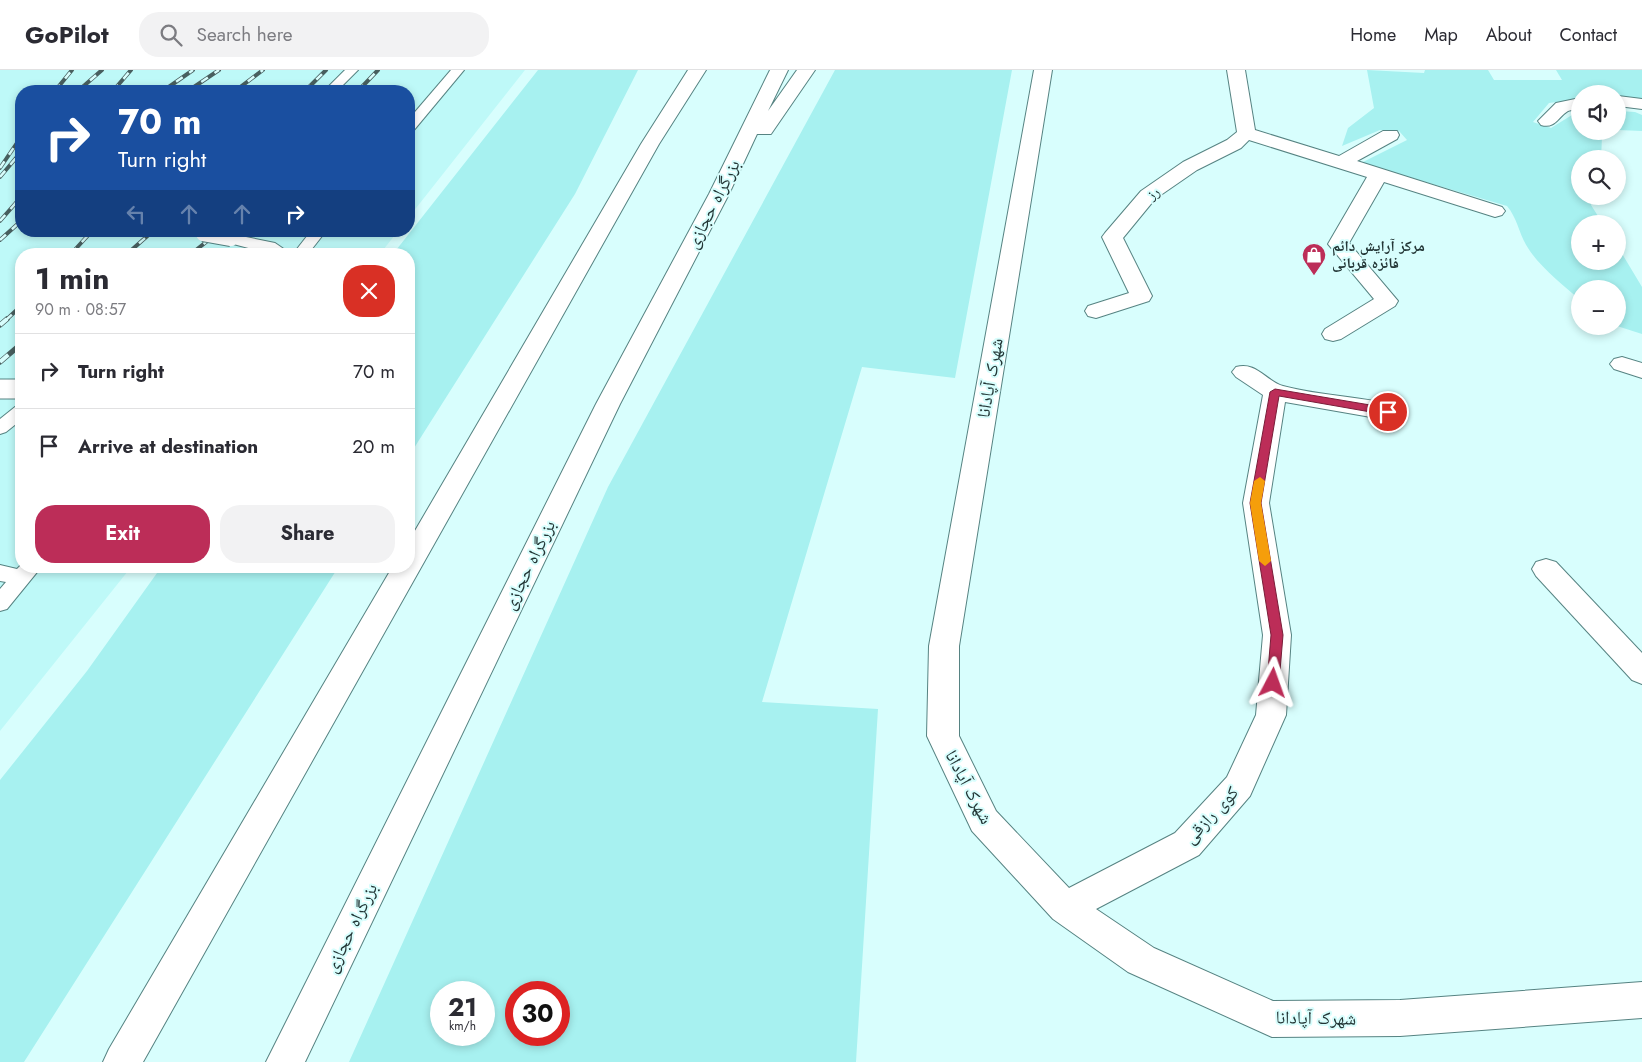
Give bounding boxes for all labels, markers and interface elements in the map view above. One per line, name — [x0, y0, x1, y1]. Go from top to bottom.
search box — [139, 12, 489, 57]
text: GoPilot — [25, 17, 109, 52]
icon: search — [157, 21, 185, 49]
text: Search here — [197, 21, 293, 48]
text: Home — [1350, 22, 1396, 48]
text: Map — [1424, 22, 1458, 48]
text: About — [1486, 22, 1531, 48]
text: Contact — [1559, 22, 1617, 48]
map controls — [1571, 85, 1626, 335]
button: sound — [1571, 85, 1626, 140]
text: 70 m — [118, 97, 201, 147]
icon: right — [35, 105, 100, 170]
text: Turn right — [118, 143, 206, 175]
button: search — [1571, 150, 1626, 205]
street label: بزرگراه حجازی — [679, 155, 747, 253]
street label: رز — [1141, 181, 1165, 206]
icon: left — [122, 200, 150, 228]
icon: ahead — [175, 200, 203, 228]
icon: ahead — [228, 200, 256, 228]
icon: right — [281, 200, 309, 228]
button: + — [1571, 215, 1626, 270]
place label: مرکز آرایش دائم فائزه قربانی — [1332, 235, 1425, 274]
shop icon: مرکز آرایش دائم فائزه قربانی — [1301, 242, 1327, 276]
text: 1 min — [35, 257, 109, 300]
button: close — [343, 265, 395, 317]
button: − — [1571, 280, 1626, 335]
text: 90 m · 08:57 — [35, 298, 126, 321]
street label: شهرک آپادانا — [970, 336, 1010, 420]
icon: right — [35, 357, 63, 385]
text: Turn right — [78, 358, 164, 385]
text: 70 m — [353, 358, 395, 385]
pin — [1367, 391, 1409, 433]
icon: arrive — [1374, 398, 1402, 426]
icon: arrive — [35, 432, 63, 460]
text: Arrive at destination — [78, 433, 258, 460]
text: 20 m — [352, 433, 395, 460]
button: Exit — [35, 505, 210, 563]
button: Share — [220, 505, 395, 563]
street label: بزرگراه حجازی — [496, 516, 562, 614]
position arrow — [1246, 656, 1298, 708]
street label: شهرک آپادانا — [939, 745, 999, 829]
street label: کوی رازقی — [1177, 780, 1245, 850]
street label: بزرگراه حجازی — [318, 879, 384, 977]
speed limit sign: 30 — [505, 981, 570, 1046]
text: 21 — [448, 989, 477, 1025]
street label: شهرک آپادانا — [1275, 1004, 1357, 1032]
text: km/h — [449, 1017, 476, 1035]

